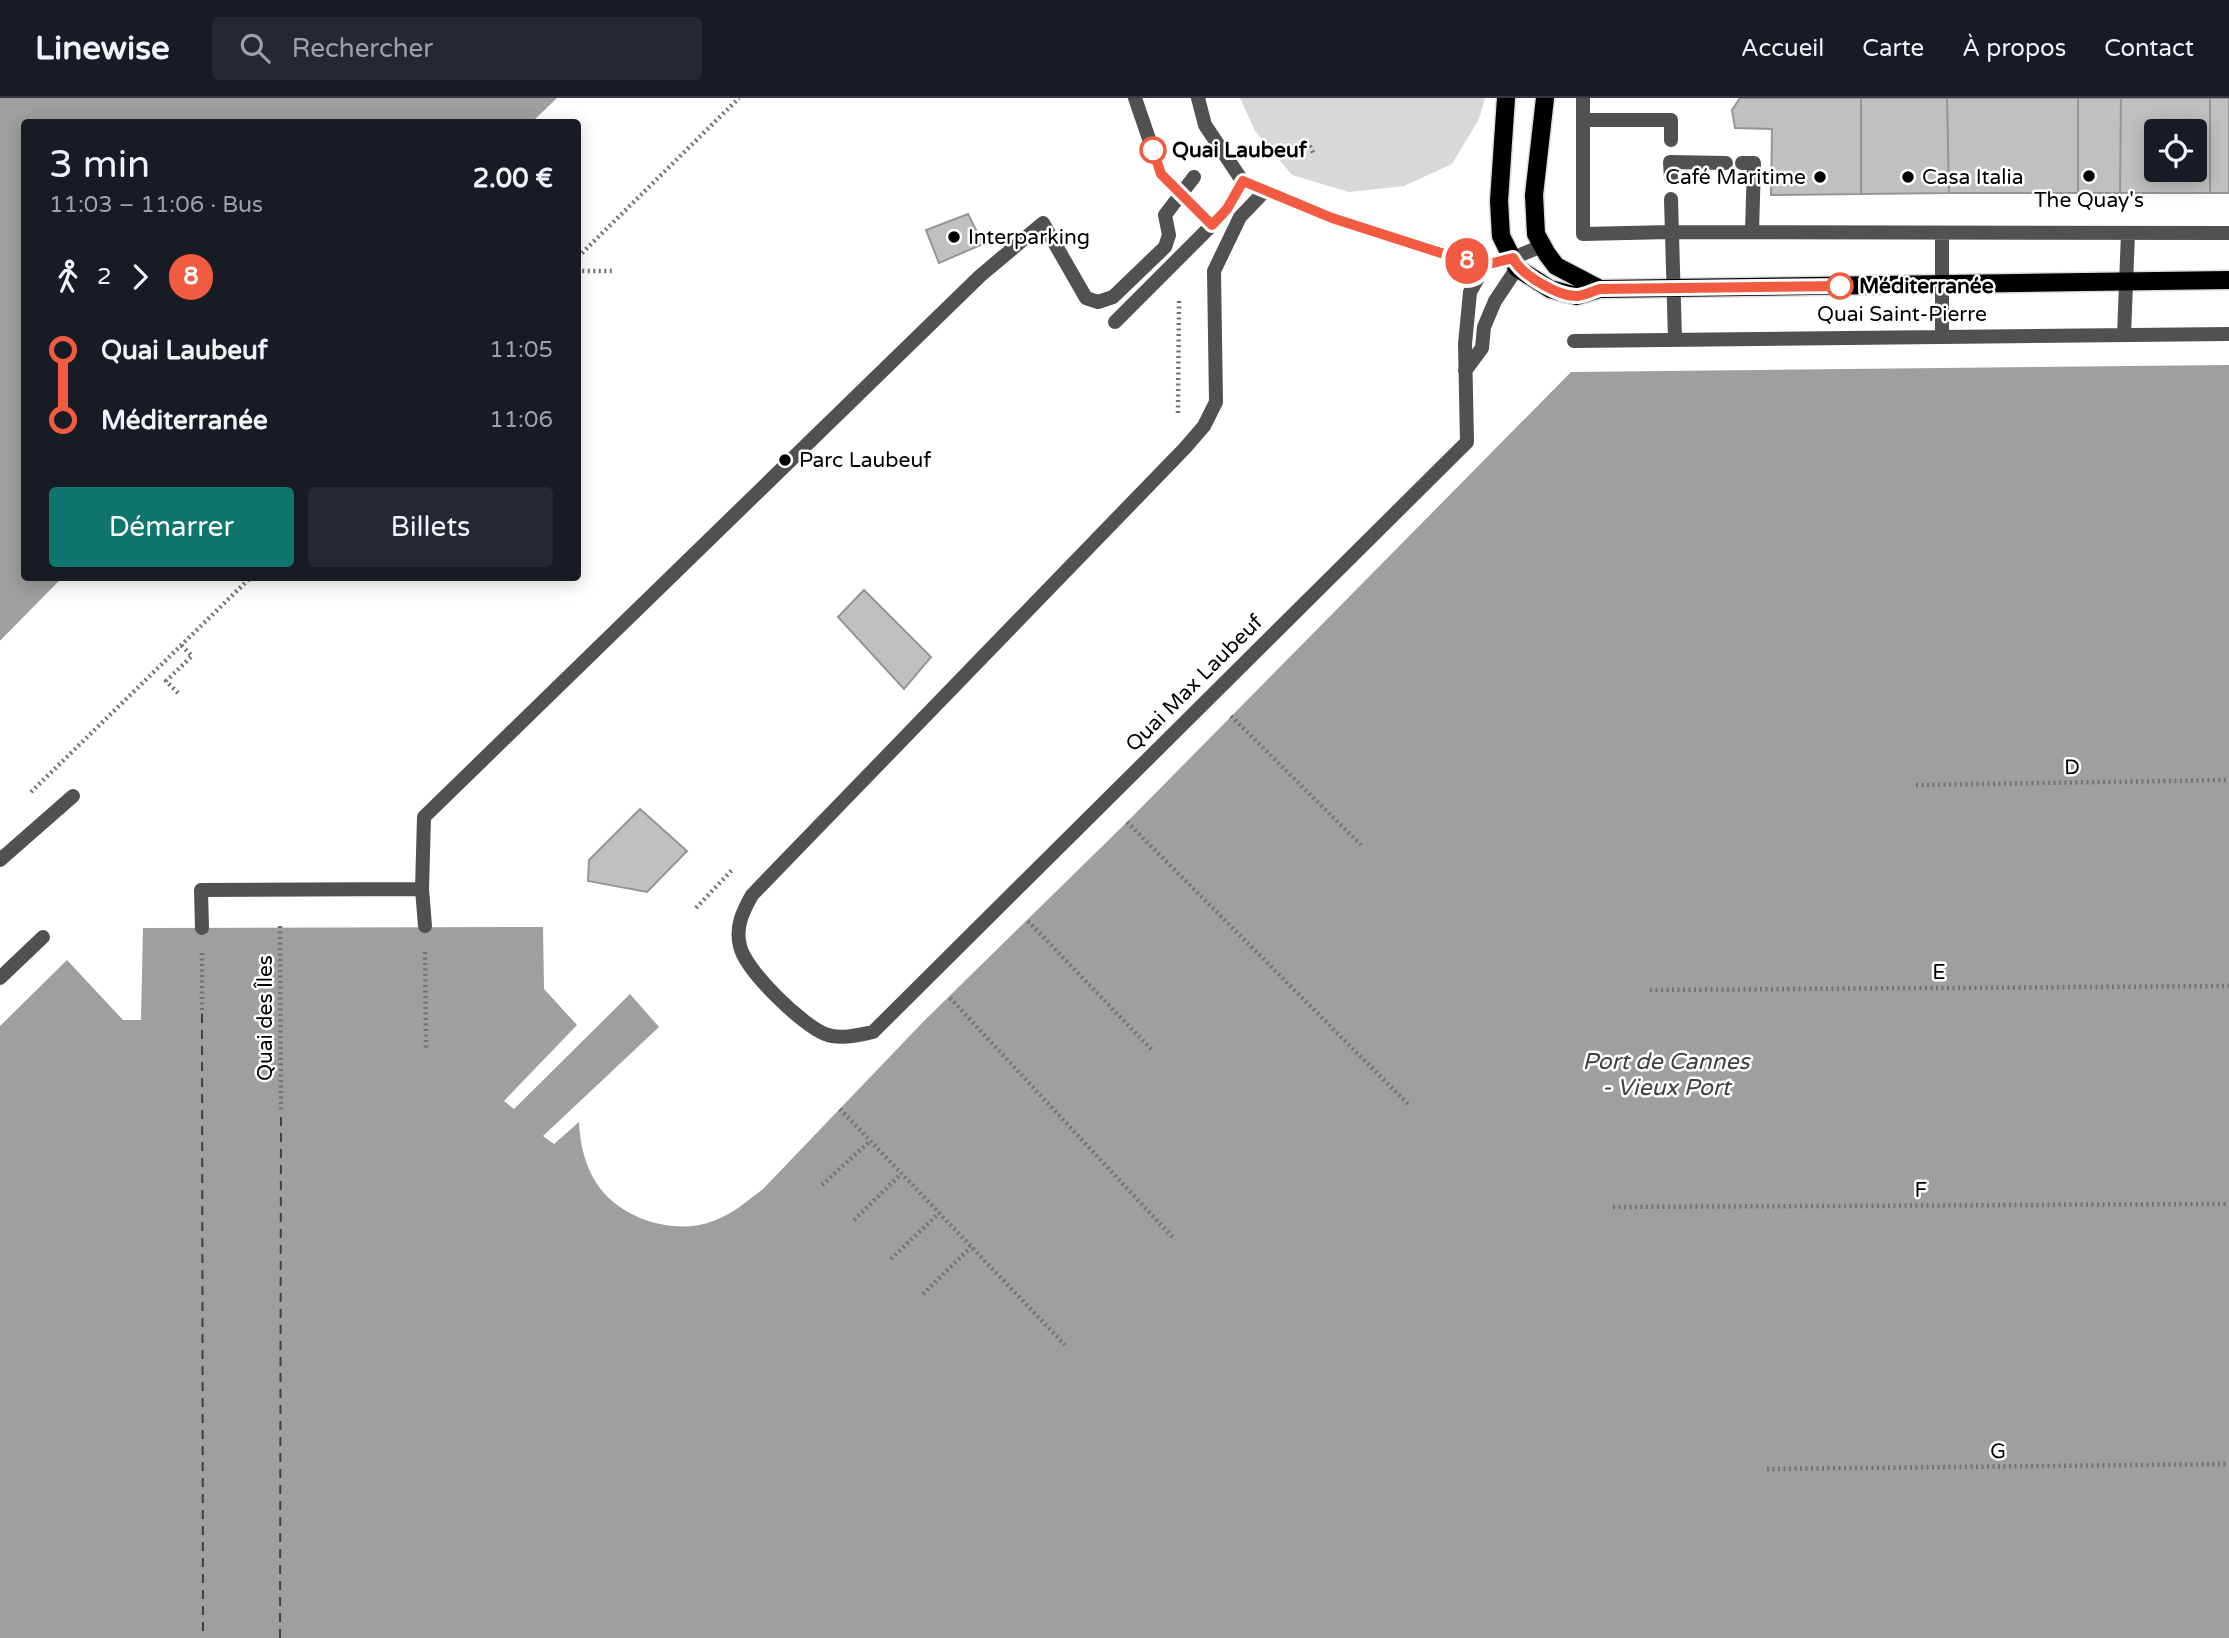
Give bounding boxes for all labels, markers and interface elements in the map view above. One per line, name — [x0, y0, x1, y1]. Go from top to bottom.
search box — [212, 17, 702, 80]
text: Linewise — [35, 29, 170, 68]
icon: search — [236, 29, 274, 67]
text: Rechercher — [292, 33, 433, 64]
text: Accueil — [1741, 34, 1824, 63]
text: Carte — [1862, 34, 1924, 63]
text: À propos — [1962, 34, 2066, 63]
text: Contact — [2104, 34, 2194, 63]
map controls — [2144, 119, 2207, 182]
button: locate — [2144, 119, 2207, 182]
marker: Quai Laubeuf — [1140, 137, 1166, 163]
place label: Quai Laubeuf — [1172, 138, 1308, 163]
text: 3 min — [49, 142, 150, 188]
text: 2.00 € — [473, 163, 553, 194]
place label: Café Maritime — [1665, 165, 1806, 190]
place label: Casa Italia — [1922, 165, 2024, 190]
marker: The Quay's — [2081, 168, 2097, 184]
marker: Café Maritime — [1812, 169, 1828, 185]
marker: Casa Italia — [1900, 169, 1916, 185]
place label: The Quay's — [2034, 188, 2144, 213]
text: 11:03 – 11:06 · Bus — [49, 191, 263, 219]
place label: Interparking — [968, 225, 1090, 250]
marker: Interparking — [946, 229, 962, 245]
line badge: 8 — [1444, 238, 1490, 284]
text: 8 — [1459, 246, 1475, 275]
icon: walk — [49, 258, 87, 296]
icon: forward — [121, 258, 159, 296]
text: 8 — [183, 262, 199, 291]
text: 2 — [97, 263, 111, 291]
marker: Méditerranée — [1827, 273, 1853, 299]
place label: Méditerranée — [1859, 274, 1994, 299]
street label: Quai Saint-Pierre — [1817, 302, 1987, 327]
text: Quai Laubeuf — [101, 335, 268, 366]
text: 11:05 — [489, 336, 553, 364]
text: Méditerranée — [101, 405, 268, 436]
text: 11:06 — [489, 406, 553, 434]
place label: Parc Laubeuf — [799, 448, 931, 473]
marker: Parc Laubeuf — [777, 452, 793, 468]
button: Démarrer — [49, 487, 294, 567]
button: Billets — [308, 487, 553, 567]
street label: Quai Max Laubeuf — [1121, 610, 1268, 757]
street label: D — [2064, 755, 2080, 780]
street label: Quai des Îles — [253, 955, 278, 1081]
street label: E — [1932, 960, 1946, 985]
water label: Port de Cannes - Vieux Port — [1582, 1048, 1752, 1102]
street label: F — [1915, 1178, 1928, 1203]
street label: G — [1990, 1439, 2006, 1464]

